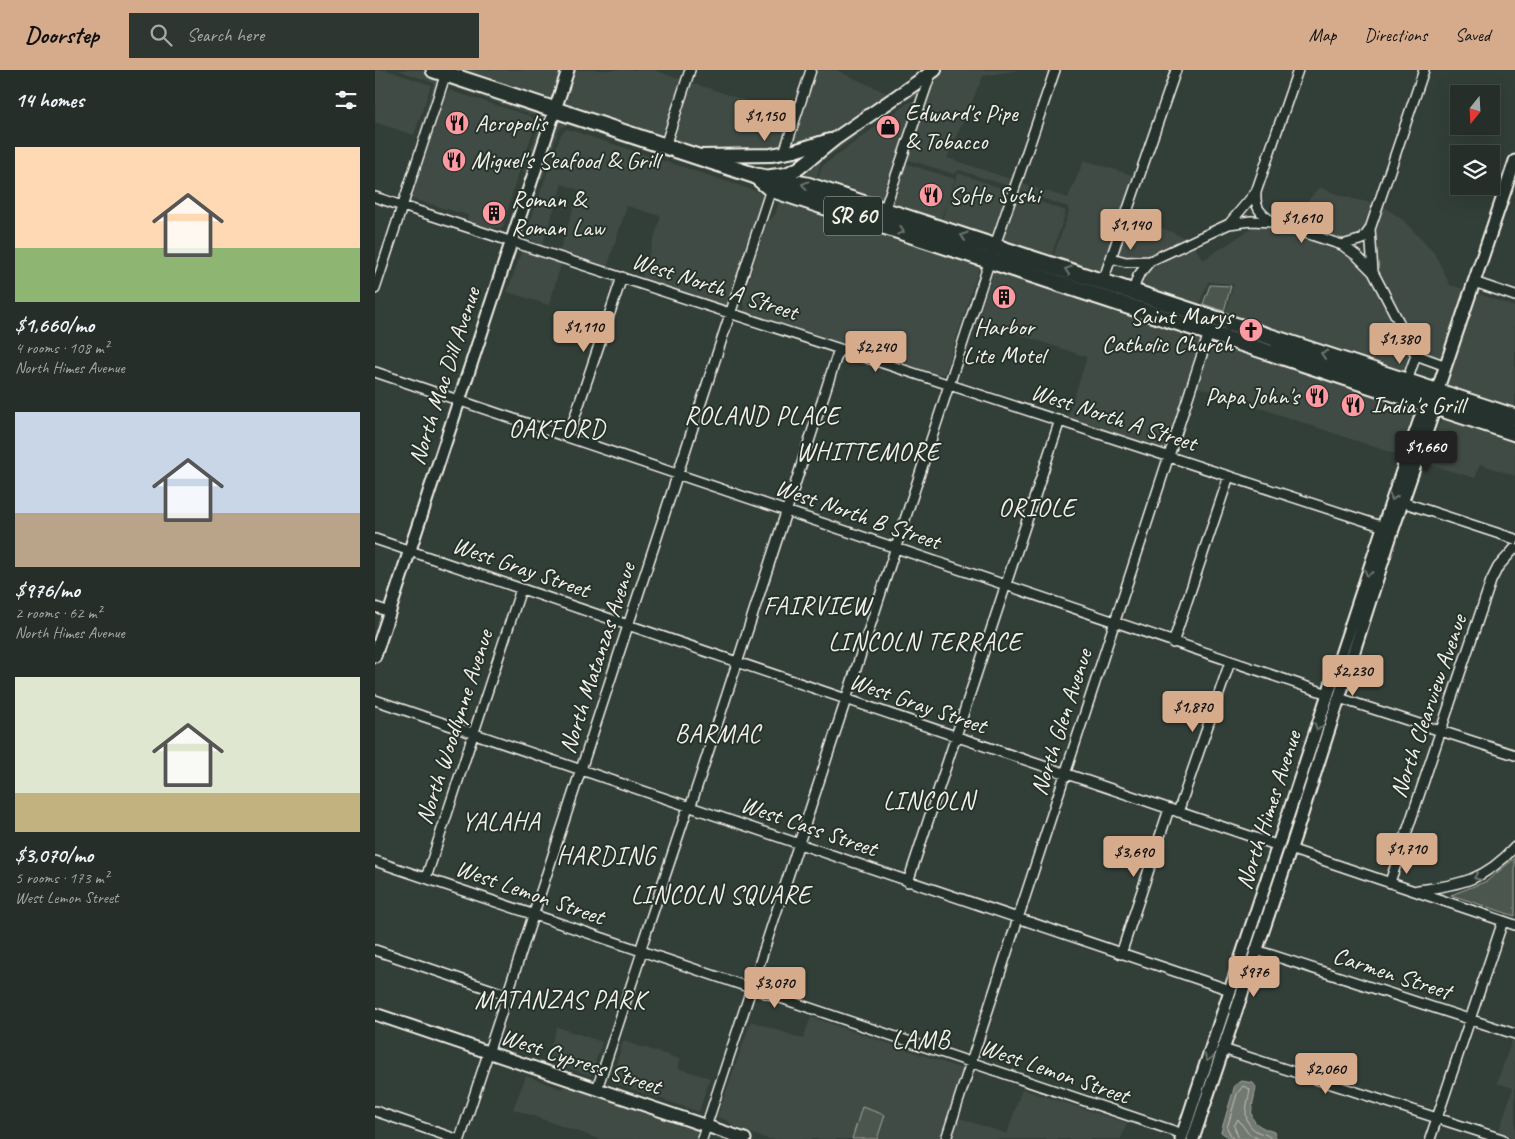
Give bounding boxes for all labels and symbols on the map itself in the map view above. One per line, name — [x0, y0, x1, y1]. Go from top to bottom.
north arrow — [1450, 85, 1500, 135]
place label: Edward's Pipe & Tobacco — [905, 98, 1020, 156]
pin: $1,150 — [724, 100, 806, 142]
place label: Acropolis — [475, 108, 549, 138]
restaurant icon: Acropolis — [444, 110, 470, 136]
shop icon: Edward's Pipe & Tobacco — [875, 114, 901, 140]
place label: Miguel's Seafood & Grill — [471, 145, 663, 175]
restaurant icon: Miguel's Seafood & Grill — [441, 147, 467, 173]
one-way arrow — [800, 180, 809, 191]
place label: SoHo Sushi — [949, 180, 1042, 210]
restaurant icon: SoHo Sushi — [918, 182, 944, 208]
place label: Roman & Roman Law — [511, 184, 606, 242]
road number: SR 60 — [824, 196, 882, 236]
building icon: Roman & Roman Law — [481, 200, 507, 226]
pin: $1,610 — [1261, 202, 1343, 244]
pin: $1,140 — [1090, 208, 1172, 251]
one-way arrow — [896, 225, 905, 235]
one-way arrow — [960, 232, 969, 242]
street label: West North A Street — [628, 245, 803, 328]
one-way arrow — [1065, 266, 1073, 276]
street label: North Mac Dill Avenue — [401, 281, 487, 469]
building icon: Harbor Lite Motel — [991, 284, 1017, 310]
place label: Saint Marys Catholic Church — [1102, 301, 1235, 359]
pin: $1,110 — [543, 310, 625, 353]
place label: Harbor Lite Motel — [963, 312, 1049, 370]
church icon: Saint Marys Catholic Church — [1238, 317, 1264, 343]
pin: $1,380 — [1359, 322, 1441, 365]
pin: $2,240 — [835, 330, 917, 373]
one-way arrow — [1320, 350, 1329, 360]
street label: West North A Street — [1027, 376, 1202, 459]
place label: Papa John's — [1205, 381, 1302, 411]
restaurant icon: Papa John's — [1304, 383, 1330, 409]
place label: India's Grill — [1371, 390, 1468, 420]
restaurant icon: India's Grill — [1340, 392, 1366, 418]
district label: ROLAND PLACE — [684, 400, 842, 432]
district label: OAKFORD — [509, 413, 607, 445]
pin: $1,660 — [1385, 430, 1467, 473]
district label: WHITTEMORE — [796, 436, 942, 468]
street label: West North B Street — [772, 472, 946, 557]
district label: ORIOLE — [998, 492, 1078, 524]
one-way arrow — [1389, 493, 1399, 501]
street label: West Gray Street — [449, 530, 595, 605]
street label: North Matanzas Avenue — [552, 557, 643, 757]
one-way arrow — [1364, 568, 1374, 577]
district label: FAIRVIEW — [763, 590, 874, 622]
street label: North Clearview Avenue — [1383, 608, 1474, 801]
street label: North Woodlynne Avenue — [408, 624, 500, 828]
district label: LINCOLN TERRACE — [828, 626, 1024, 658]
street label: North Glen Avenue — [1023, 643, 1099, 799]
pin: $2,230 — [1312, 654, 1394, 697]
street label: West Gray Street — [846, 666, 992, 741]
pin: $1,870 — [1152, 690, 1234, 733]
district label: BARMAC — [675, 718, 762, 750]
one-way arrow — [1313, 723, 1323, 731]
street label: North Himes Avenue — [1228, 725, 1308, 893]
district label: LINCOLN — [883, 785, 978, 817]
street label: West Cass Street — [737, 789, 883, 864]
district label: YALAHA — [461, 806, 541, 838]
pin: $1,710 — [1366, 832, 1448, 875]
pin: $3,690 — [1093, 836, 1175, 878]
district label: HARDING — [556, 840, 657, 872]
street label: West Lemon Street — [452, 853, 610, 932]
one-way arrow — [1473, 871, 1482, 882]
district label: LINCOLN SQUARE — [631, 879, 813, 911]
street label: Carmen Street — [1329, 940, 1457, 1007]
pin: $976 — [1224, 956, 1284, 998]
pin: $3,070 — [734, 966, 816, 1009]
district label: MATANZAS PARK — [474, 984, 649, 1016]
street label: West Cypress Street — [497, 1021, 667, 1102]
district label: LAMB — [892, 1024, 951, 1056]
street label: West Lemon Street — [977, 1032, 1135, 1111]
pin: $2,060 — [1285, 1052, 1367, 1095]
one-way arrow — [1204, 1053, 1214, 1062]

